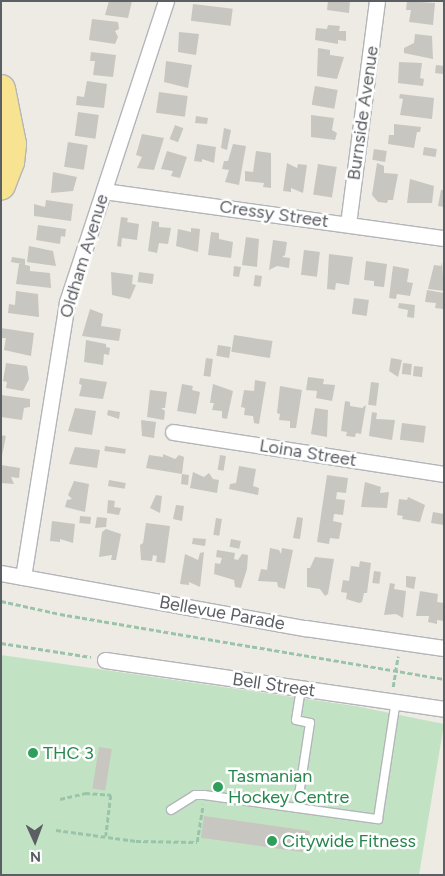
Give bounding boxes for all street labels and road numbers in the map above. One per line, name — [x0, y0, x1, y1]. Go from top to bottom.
street label: Burnside Avenue — [343, 44, 383, 182]
street label: Oldham Avenue — [55, 191, 113, 321]
street label: Cressy Street — [218, 196, 330, 232]
street label: Loina Street — [258, 435, 358, 471]
street label: Bellevue Parade — [158, 591, 286, 635]
street label: Bell Street — [231, 668, 317, 702]

